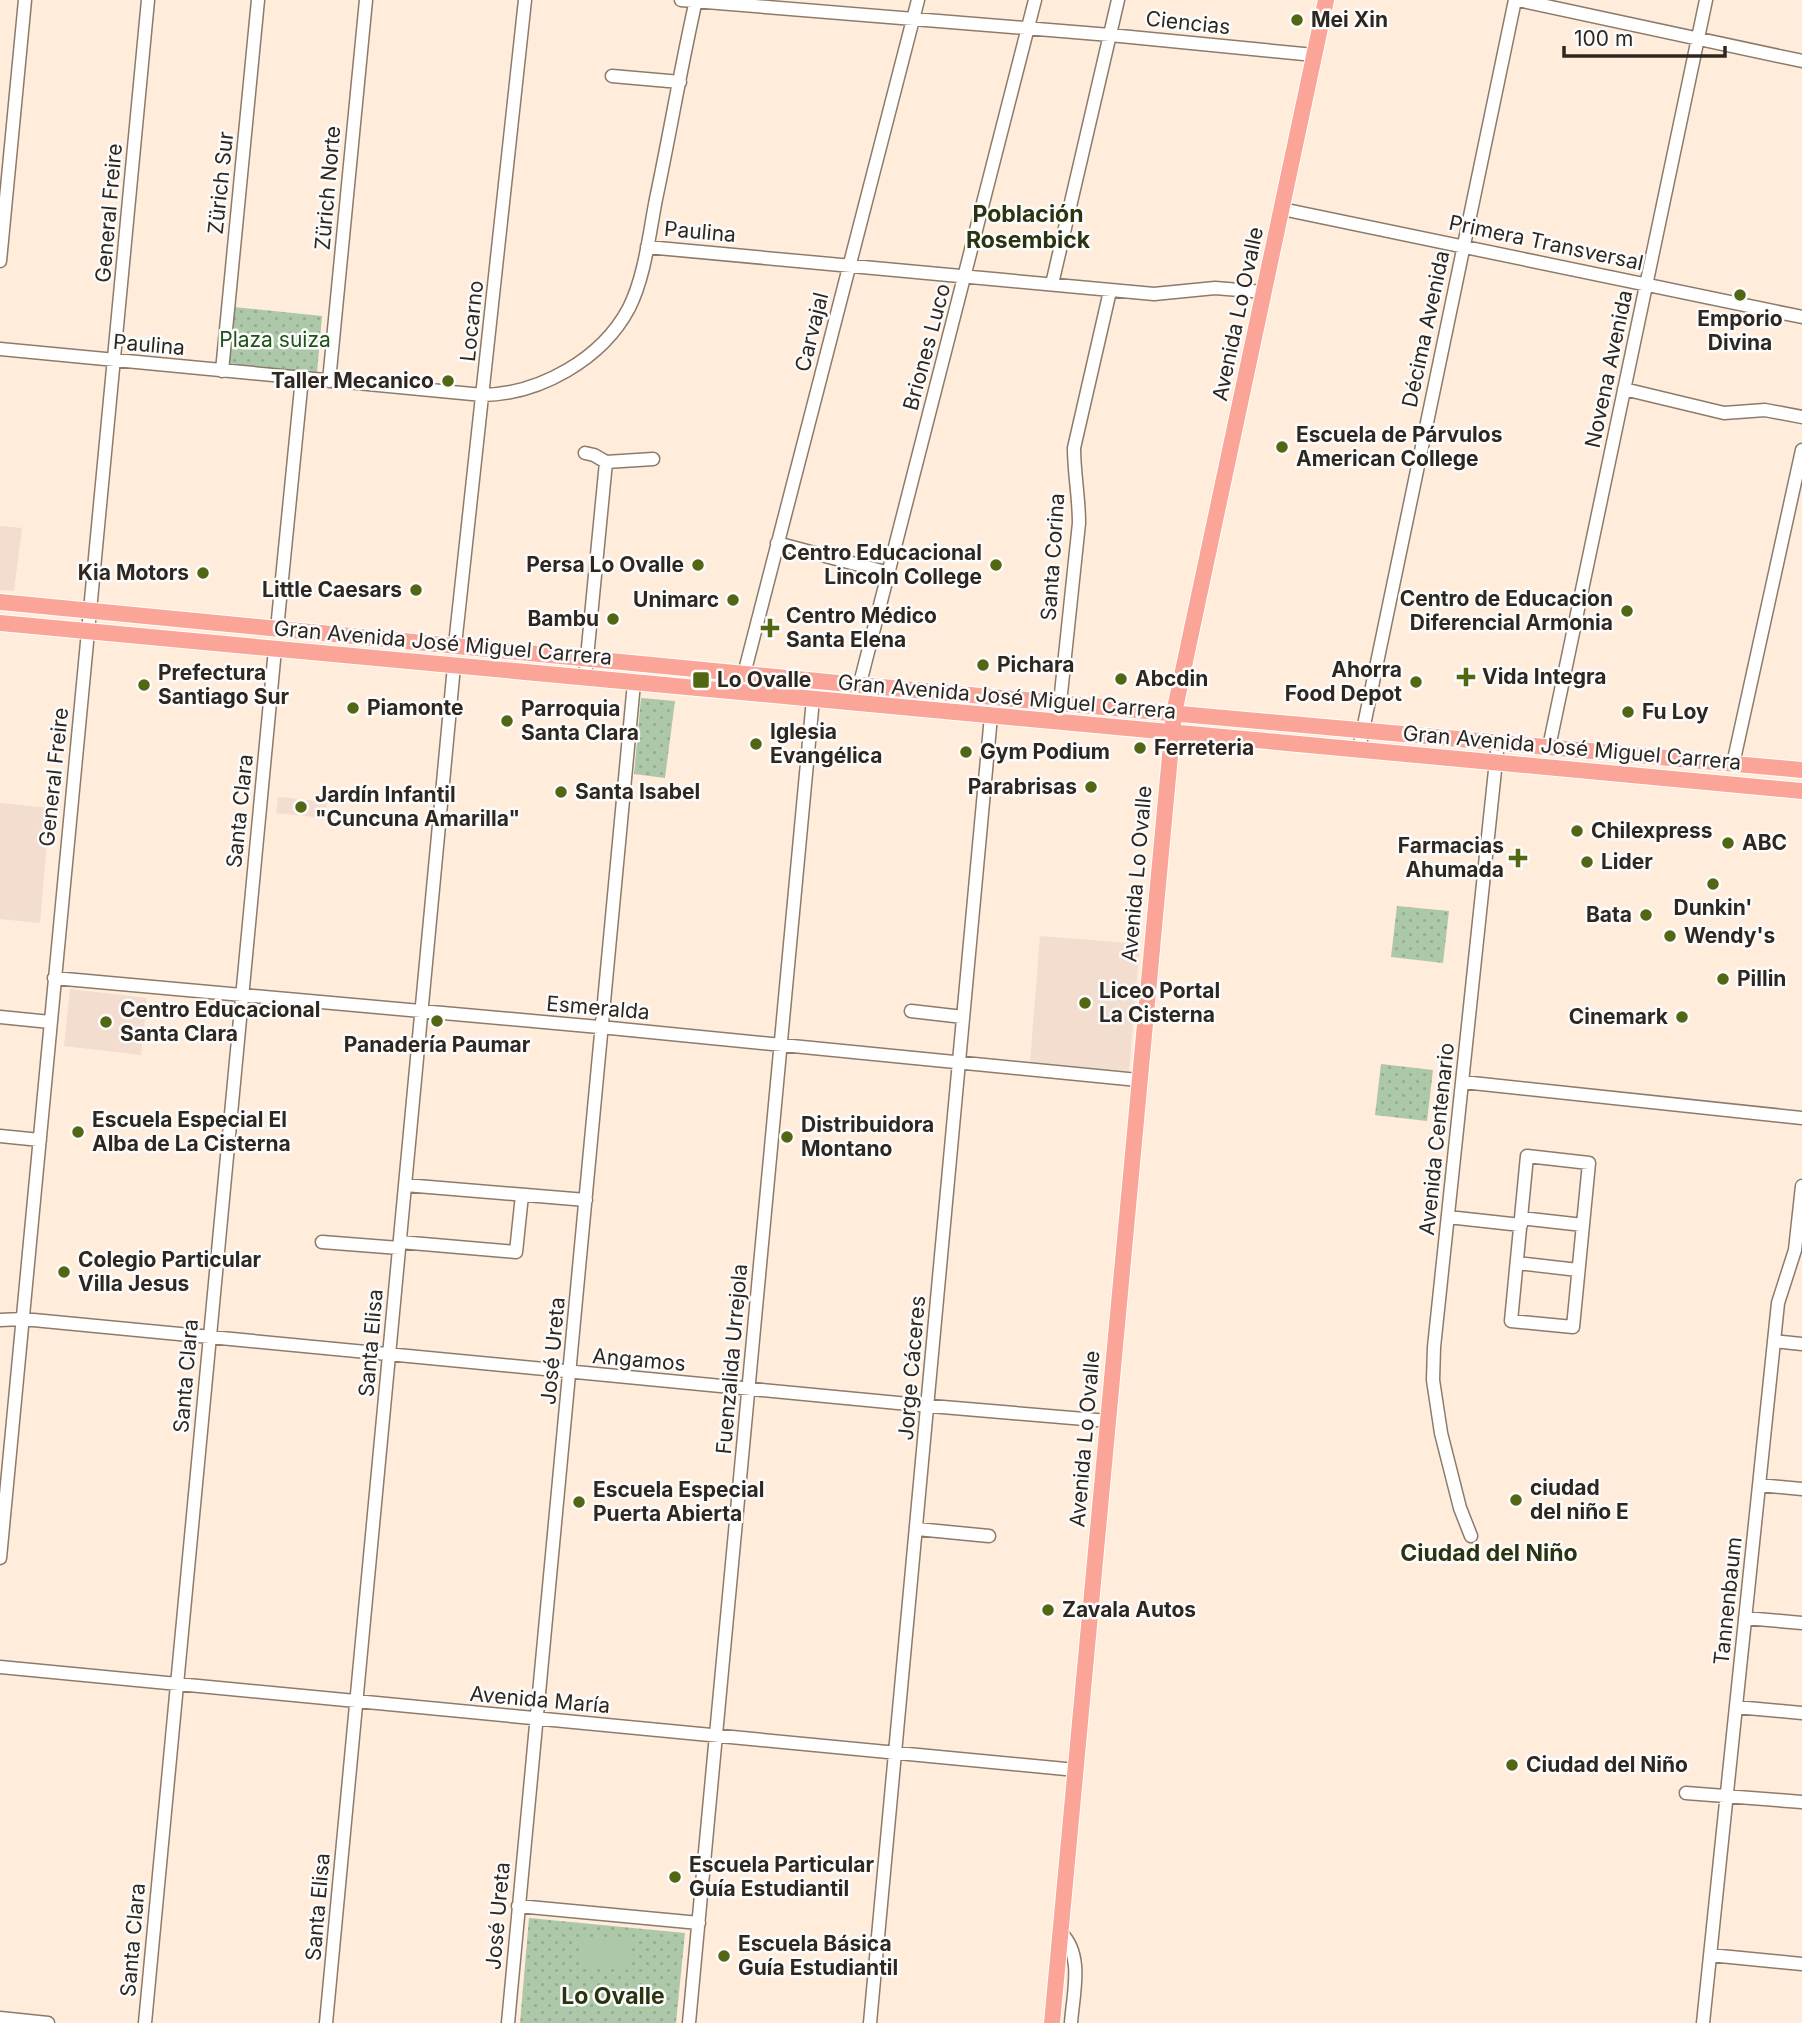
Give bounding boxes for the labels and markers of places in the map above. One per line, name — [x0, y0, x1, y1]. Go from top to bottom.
place label: Mei Xin — [1311, 7, 1388, 32]
marker: Mei Xin — [1289, 12, 1305, 28]
marker: Emporio Divina — [1732, 287, 1748, 303]
place label: Emporio Divina — [1697, 306, 1783, 355]
place label: Taller Mecanico — [271, 368, 434, 393]
marker: Taller Mecanico — [440, 373, 456, 389]
place label: Escuela de Párvulos American College — [1296, 422, 1502, 471]
marker: Escuela de Párvulos American College — [1274, 439, 1290, 455]
place label: Centro Educacional Lincoln College — [782, 540, 982, 589]
place label: Persa Lo Ovalle — [526, 552, 684, 577]
marker: Persa Lo Ovalle — [690, 557, 706, 573]
marker: Centro Educacional Lincoln College — [988, 557, 1004, 573]
place label: Kia Motors — [78, 560, 189, 585]
marker: Kia Motors — [195, 565, 211, 581]
place label: Little Caesars — [262, 577, 402, 602]
marker: Little Caesars — [408, 582, 424, 598]
place label: Centro de Educacion Diferencial Armonia — [1400, 586, 1613, 635]
place label: Unimarc — [633, 587, 719, 612]
marker: Unimarc — [725, 592, 741, 608]
place label: Centro Médico Santa Elena — [786, 603, 937, 652]
marker: Centro de Educacion Diferencial Armonia — [1619, 603, 1635, 619]
place label: Bambu — [527, 606, 599, 631]
marker: Bambu — [605, 611, 621, 627]
marker: Centro Médico Santa Elena — [760, 618, 780, 638]
place label: Pichara — [997, 652, 1074, 677]
marker: Pichara — [975, 657, 991, 673]
place label: Ahorra Food Depot — [1285, 657, 1402, 706]
place label: Prefectura Santiago Sur — [158, 660, 290, 709]
place label: Vida Integra — [1482, 664, 1606, 689]
place label: Abcdin — [1135, 666, 1208, 691]
place label: Lo Ovalle — [717, 667, 811, 692]
marker: Vida Integra — [1456, 667, 1476, 687]
marker: Lo Ovalle — [691, 670, 711, 690]
marker: Abcdin — [1113, 671, 1129, 687]
marker: Ahorra Food Depot — [1408, 674, 1424, 690]
marker: Prefectura Santiago Sur — [136, 677, 152, 693]
place label: Piamonte — [367, 695, 464, 720]
place label: Parroquia Santa Clara — [521, 696, 639, 745]
place label: Fu Loy — [1642, 699, 1709, 724]
marker: Piamonte — [345, 700, 361, 716]
marker: Fu Loy — [1620, 704, 1636, 720]
marker: Parroquia Santa Clara — [499, 713, 515, 729]
place label: Iglesia Evangélica — [770, 719, 882, 768]
place label: Ferreteria — [1154, 735, 1254, 760]
marker: Iglesia Evangélica — [748, 736, 764, 752]
place label: Gym Podium — [980, 739, 1110, 764]
marker: Ferreteria — [1132, 740, 1148, 756]
marker: Gym Podium — [958, 744, 974, 760]
place label: Parabrisas — [968, 774, 1077, 799]
place label: Santa Isabel — [575, 779, 700, 804]
marker: Parabrisas — [1083, 779, 1099, 795]
place label: Jardín Infantil "Cuncuna Amarilla" — [315, 782, 520, 831]
marker: Santa Isabel — [553, 784, 569, 800]
marker: Jardín Infantil "Cuncuna Amarilla" — [293, 799, 309, 815]
place label: Chilexpress — [1591, 818, 1713, 843]
marker: Chilexpress — [1569, 823, 1585, 839]
place label: ABC — [1742, 830, 1787, 855]
place label: Farmacias Ahumada — [1398, 833, 1504, 882]
marker: ABC — [1720, 835, 1736, 851]
place label: Lider — [1601, 849, 1653, 874]
marker: Farmacias Ahumada — [1510, 850, 1526, 866]
marker: Lider — [1579, 854, 1595, 870]
marker: Dunkin' — [1705, 876, 1721, 892]
place label: Dunkin' — [1674, 895, 1752, 920]
place label: Bata — [1586, 902, 1632, 927]
marker: Bata — [1638, 907, 1654, 923]
place label: Wendy's — [1684, 923, 1775, 948]
marker: Wendy's — [1662, 928, 1678, 944]
place label: Pillin — [1737, 966, 1786, 991]
marker: Pillin — [1715, 971, 1731, 987]
place label: Liceo Portal La Cisterna — [1099, 978, 1220, 1027]
marker: Liceo Portal La Cisterna — [1077, 995, 1093, 1011]
place label: Centro Educacional Santa Clara — [120, 997, 320, 1046]
place label: Cinemark — [1569, 1004, 1669, 1029]
marker: Cinemark — [1674, 1009, 1690, 1025]
marker: Panadería Paumar — [429, 1013, 445, 1029]
marker: Centro Educacional Santa Clara — [98, 1014, 114, 1030]
place label: Panadería Paumar — [344, 1032, 531, 1057]
place label: Escuela Especial El Alba de La Cisterna — [92, 1107, 291, 1156]
place label: Distribuidora Montano — [801, 1112, 934, 1161]
marker: Escuela Especial El Alba de La Cisterna — [70, 1124, 86, 1140]
marker: Distribuidora Montano — [779, 1129, 795, 1145]
place label: Colegio Particular Villa Jesus — [78, 1247, 262, 1296]
marker: Colegio Particular Villa Jesus — [56, 1264, 72, 1280]
place label: ciudad del niño E — [1530, 1475, 1629, 1524]
place label: Escuela Especial Puerta Abierta — [593, 1477, 765, 1526]
marker: ciudad del niño E — [1508, 1492, 1524, 1508]
marker: Escuela Especial Puerta Abierta — [571, 1494, 587, 1510]
place label: Zavala Autos — [1062, 1597, 1196, 1622]
marker: Zavala Autos — [1040, 1602, 1056, 1618]
place label: Ciudad del Niño — [1526, 1752, 1688, 1777]
marker: Ciudad del Niño — [1504, 1757, 1520, 1773]
place label: Escuela Particular Guía Estudiantil — [689, 1852, 875, 1901]
marker: Escuela Particular Guía Estudiantil — [667, 1869, 683, 1885]
place label: Escuela Básica Guía Estudiantil — [738, 1931, 898, 1980]
marker: Escuela Básica Guía Estudiantil — [716, 1948, 732, 1964]

